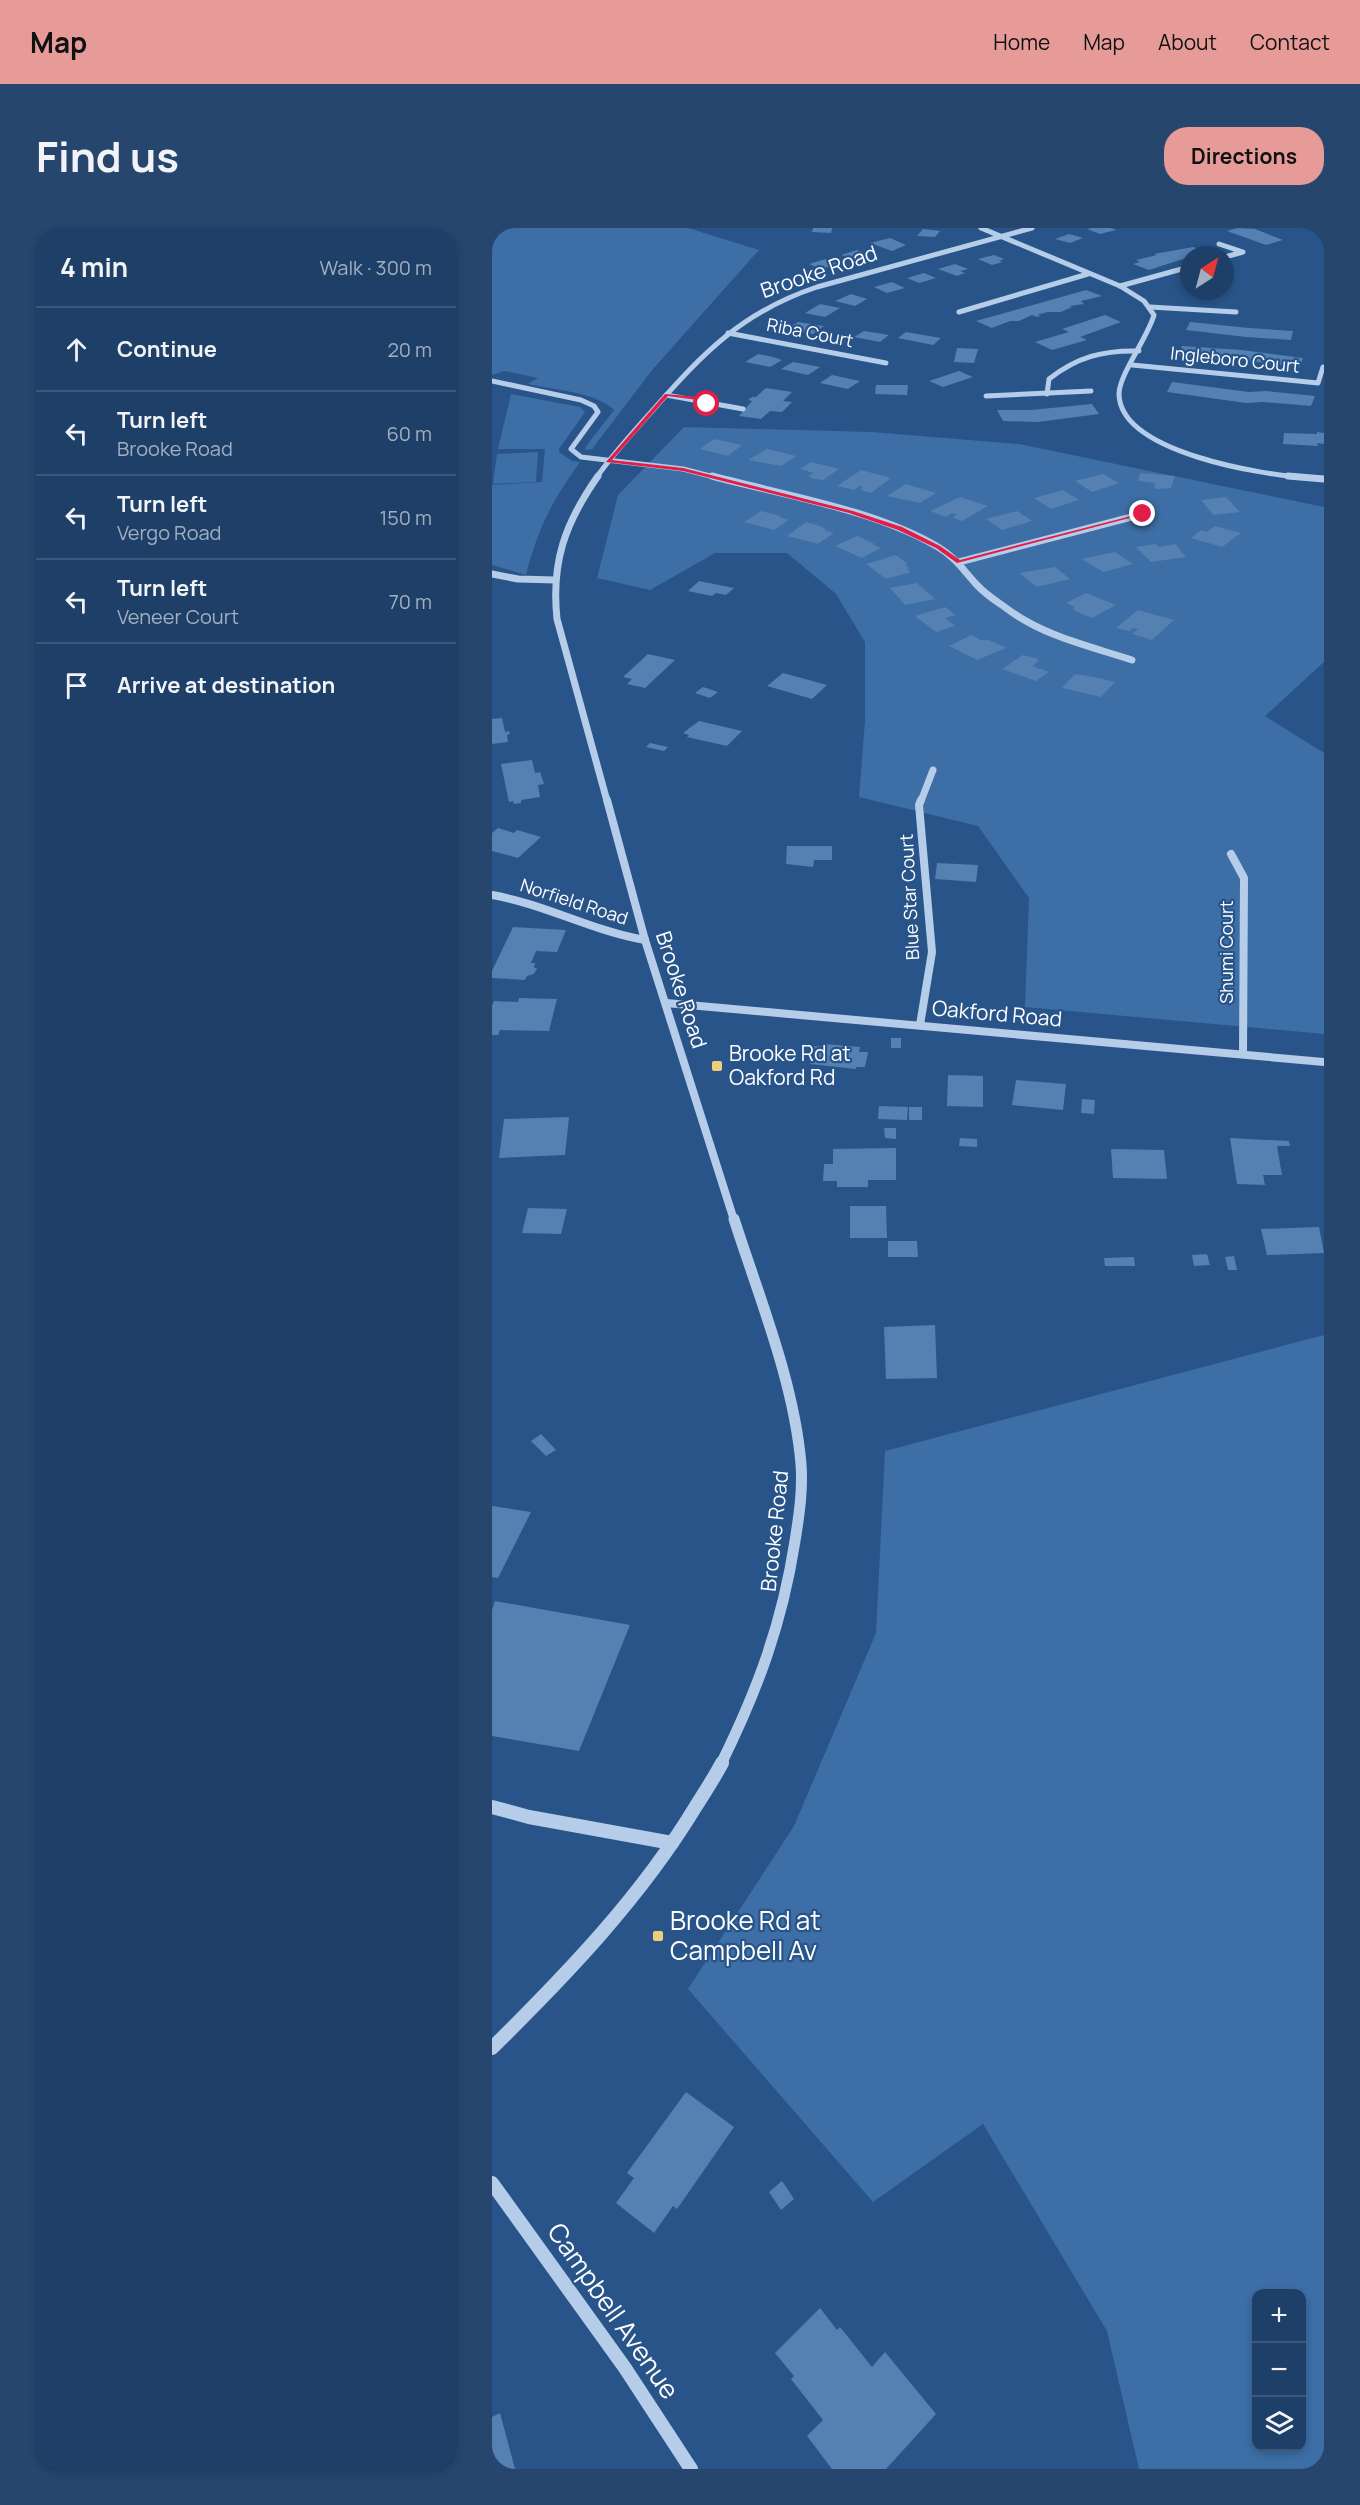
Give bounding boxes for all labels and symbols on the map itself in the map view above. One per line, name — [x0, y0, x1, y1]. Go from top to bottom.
street label: Brooke Road — [757, 238, 881, 304]
north arrow — [1180, 246, 1234, 300]
street label: Riba Court — [765, 312, 856, 352]
street label: Ingleboro Court — [1169, 340, 1301, 378]
route start — [693, 390, 719, 416]
route end — [1129, 500, 1155, 526]
street label: Blue Star Court — [894, 833, 924, 961]
street label: Norfield Road — [517, 872, 631, 930]
street label: Shumi Court — [1214, 900, 1238, 1004]
street label: Brooke Road — [650, 928, 714, 1052]
street label: Oakford Road — [931, 993, 1063, 1033]
place label: Brooke Rd at Oakford Rd — [729, 1039, 851, 1091]
marker: Brooke Rd at Oakford Rd — [710, 1059, 724, 1073]
street label: Brooke Road — [754, 1469, 794, 1593]
place label: Brooke Rd at Campbell Av — [670, 1902, 821, 1968]
marker: Brooke Rd at Campbell Av — [651, 1929, 665, 1943]
street label: Campbell Avenue — [540, 2215, 688, 2406]

